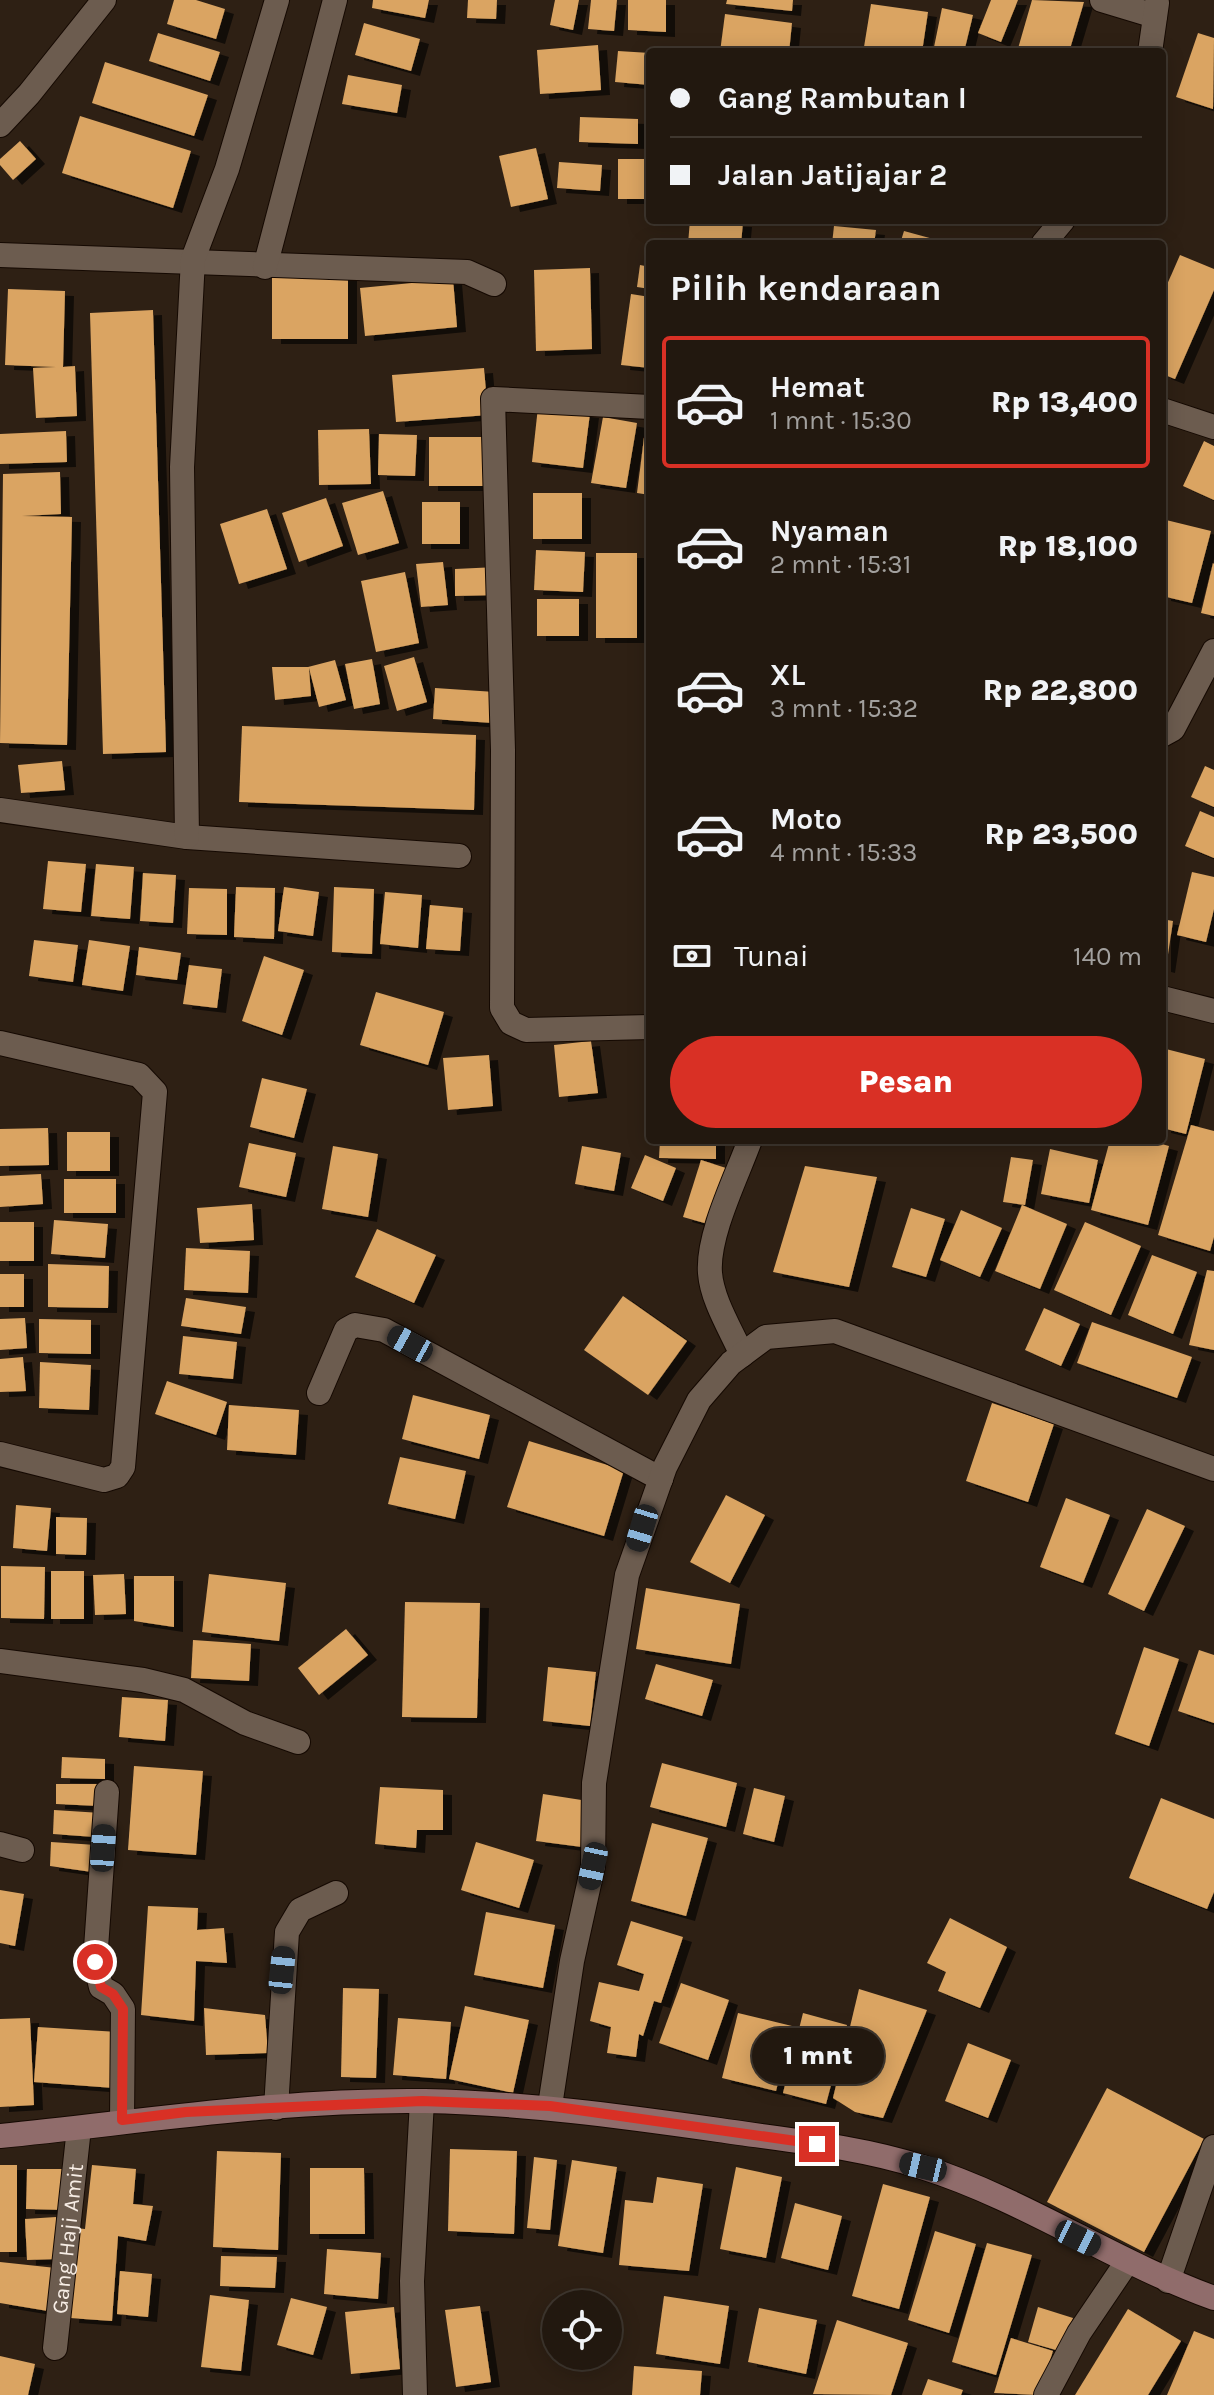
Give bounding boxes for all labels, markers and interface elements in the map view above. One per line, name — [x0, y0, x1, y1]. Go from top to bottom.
text: Gang Rambutan I — [718, 80, 967, 116]
text: Jalan Jatijajar 2 — [718, 157, 947, 193]
text: Pilih kendaraan — [670, 267, 942, 309]
icon: car — [674, 366, 746, 438]
text: Hemat — [770, 369, 865, 405]
text: Rp 13,400 — [991, 384, 1138, 420]
text: 1 mnt · 15:30 — [770, 405, 912, 436]
icon: car — [674, 510, 746, 582]
text: Nyaman — [770, 513, 889, 549]
text: Rp 18,100 — [998, 528, 1138, 564]
text: 2 mnt · 15:31 — [770, 549, 911, 580]
icon: car — [674, 654, 746, 726]
text: XL — [770, 657, 805, 693]
text: Rp 22,800 — [983, 672, 1138, 708]
text: 3 mnt · 15:32 — [770, 693, 918, 724]
icon: car — [674, 798, 746, 870]
text: Moto — [770, 801, 842, 837]
text: Rp 23,500 — [985, 816, 1138, 852]
text: 4 mnt · 15:33 — [770, 837, 917, 868]
icon: cash — [670, 934, 714, 978]
text: Tunai — [734, 938, 809, 974]
text: 140 m — [1073, 941, 1142, 972]
button: Pesan — [670, 1036, 1142, 1128]
car — [383, 1322, 437, 1366]
car — [624, 1502, 660, 1554]
car — [89, 1823, 117, 1873]
car — [576, 1840, 610, 1892]
route start — [77, 1944, 113, 1980]
car — [268, 1945, 296, 1995]
callout: 1 mnt — [751, 2028, 883, 2084]
text: 1 mnt — [783, 2040, 853, 2071]
route end — [799, 2126, 835, 2162]
car — [897, 2150, 949, 2184]
street label: Gang Haji Amit — [47, 2162, 89, 2315]
car — [1051, 2217, 1105, 2259]
map controls — [542, 2290, 622, 2370]
button: locate — [542, 2290, 622, 2370]

